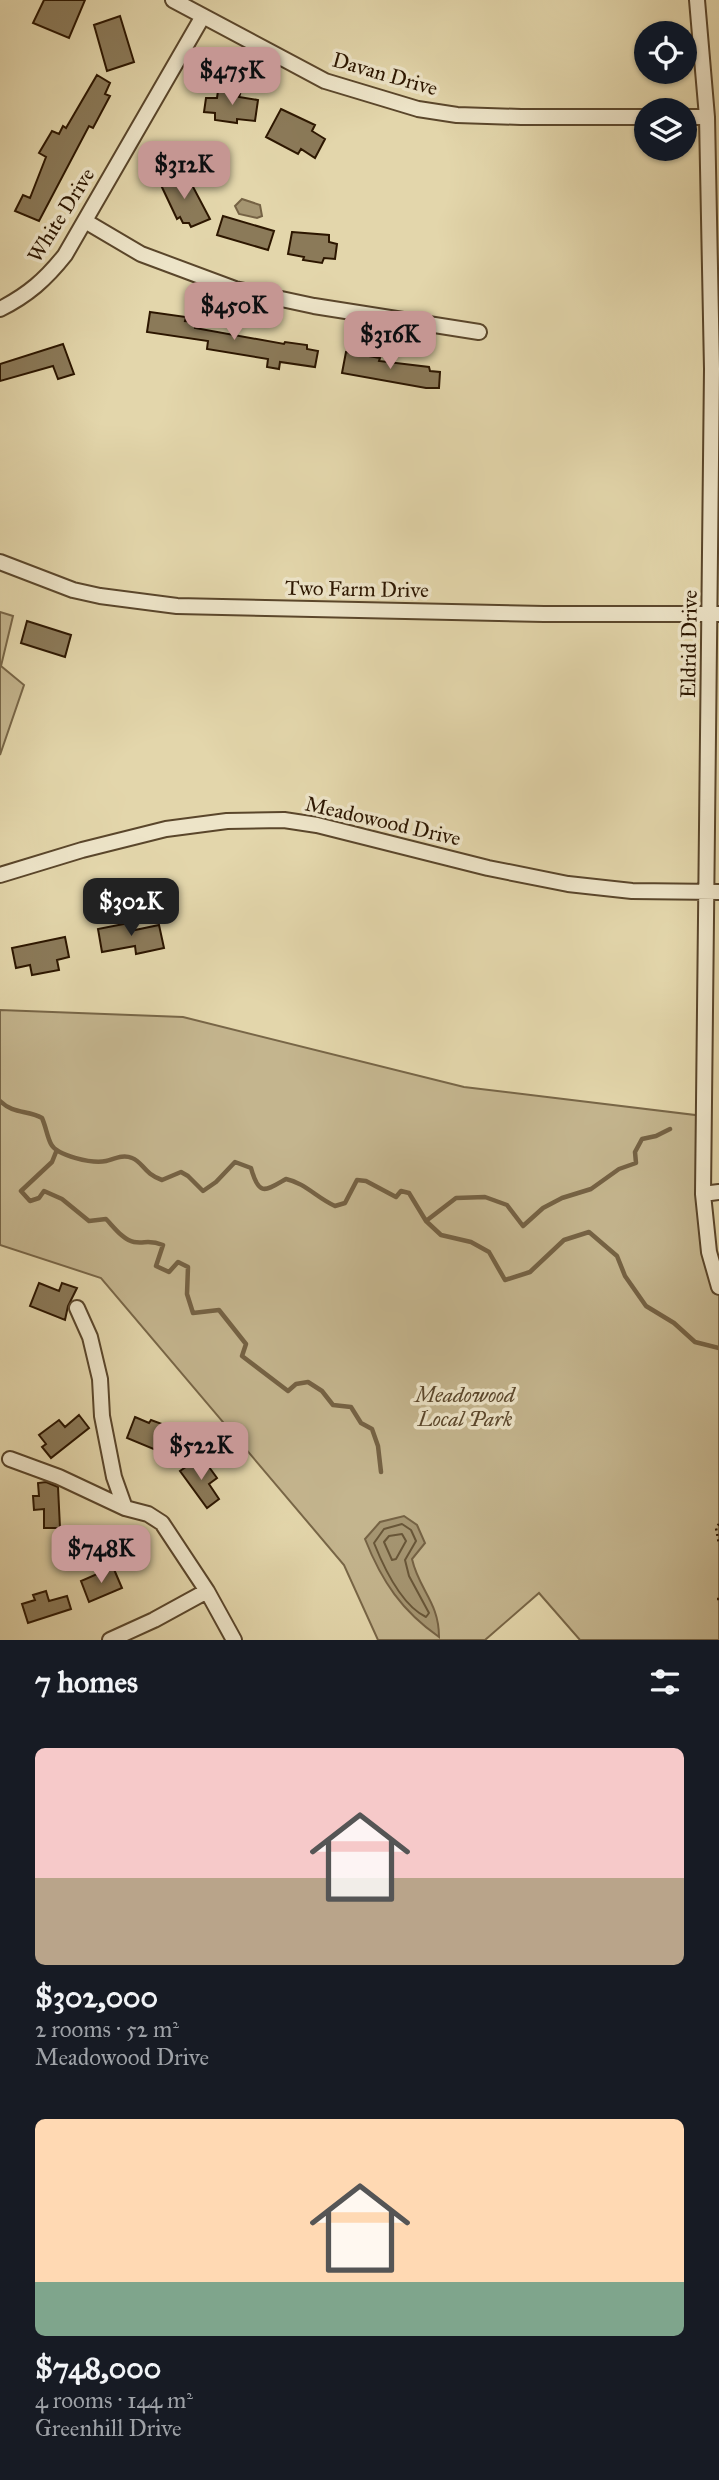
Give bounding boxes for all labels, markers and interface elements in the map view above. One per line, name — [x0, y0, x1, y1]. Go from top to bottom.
map controls — [634, 21, 697, 161]
button: locate — [634, 21, 697, 84]
street label: Davan Drive — [329, 47, 441, 102]
pin: $475K — [183, 48, 281, 107]
text: $475K — [200, 56, 264, 84]
button: layers — [634, 98, 697, 161]
pin: $312K — [135, 142, 233, 201]
text: $312K — [154, 150, 214, 178]
street label: White Drive — [22, 163, 100, 267]
pin: $450K — [185, 282, 283, 342]
text: $450K — [200, 291, 268, 319]
pin: $316K — [341, 312, 439, 371]
text: $316K — [360, 320, 420, 348]
street label: Two Farm Drive — [285, 575, 429, 603]
street label: Eldrid Drive — [675, 589, 703, 698]
street label: Meadowood Drive — [303, 790, 464, 852]
pin: $302K — [82, 878, 180, 938]
text: $302K — [99, 887, 163, 915]
park label: Meadowood Local Park — [413, 1382, 517, 1432]
pin: $522K — [152, 1422, 250, 1482]
text: $522K — [169, 1431, 233, 1459]
pin: $748K — [52, 1526, 150, 1585]
text: $748K — [68, 1534, 134, 1562]
icon: filters — [646, 1663, 684, 1701]
text: 7 homes — [35, 1664, 138, 1700]
icon: home — [297, 1794, 423, 1920]
text: $302,000 — [35, 1979, 158, 2015]
text: 2 rooms · 52 m² — [35, 2015, 179, 2043]
text: Meadowood Drive — [35, 2043, 209, 2071]
icon: home — [297, 2165, 423, 2291]
text: $748,000 — [35, 2350, 161, 2386]
text: 4 rooms · 144 m² — [35, 2386, 193, 2414]
text: Greenhill Drive — [35, 2414, 182, 2442]

